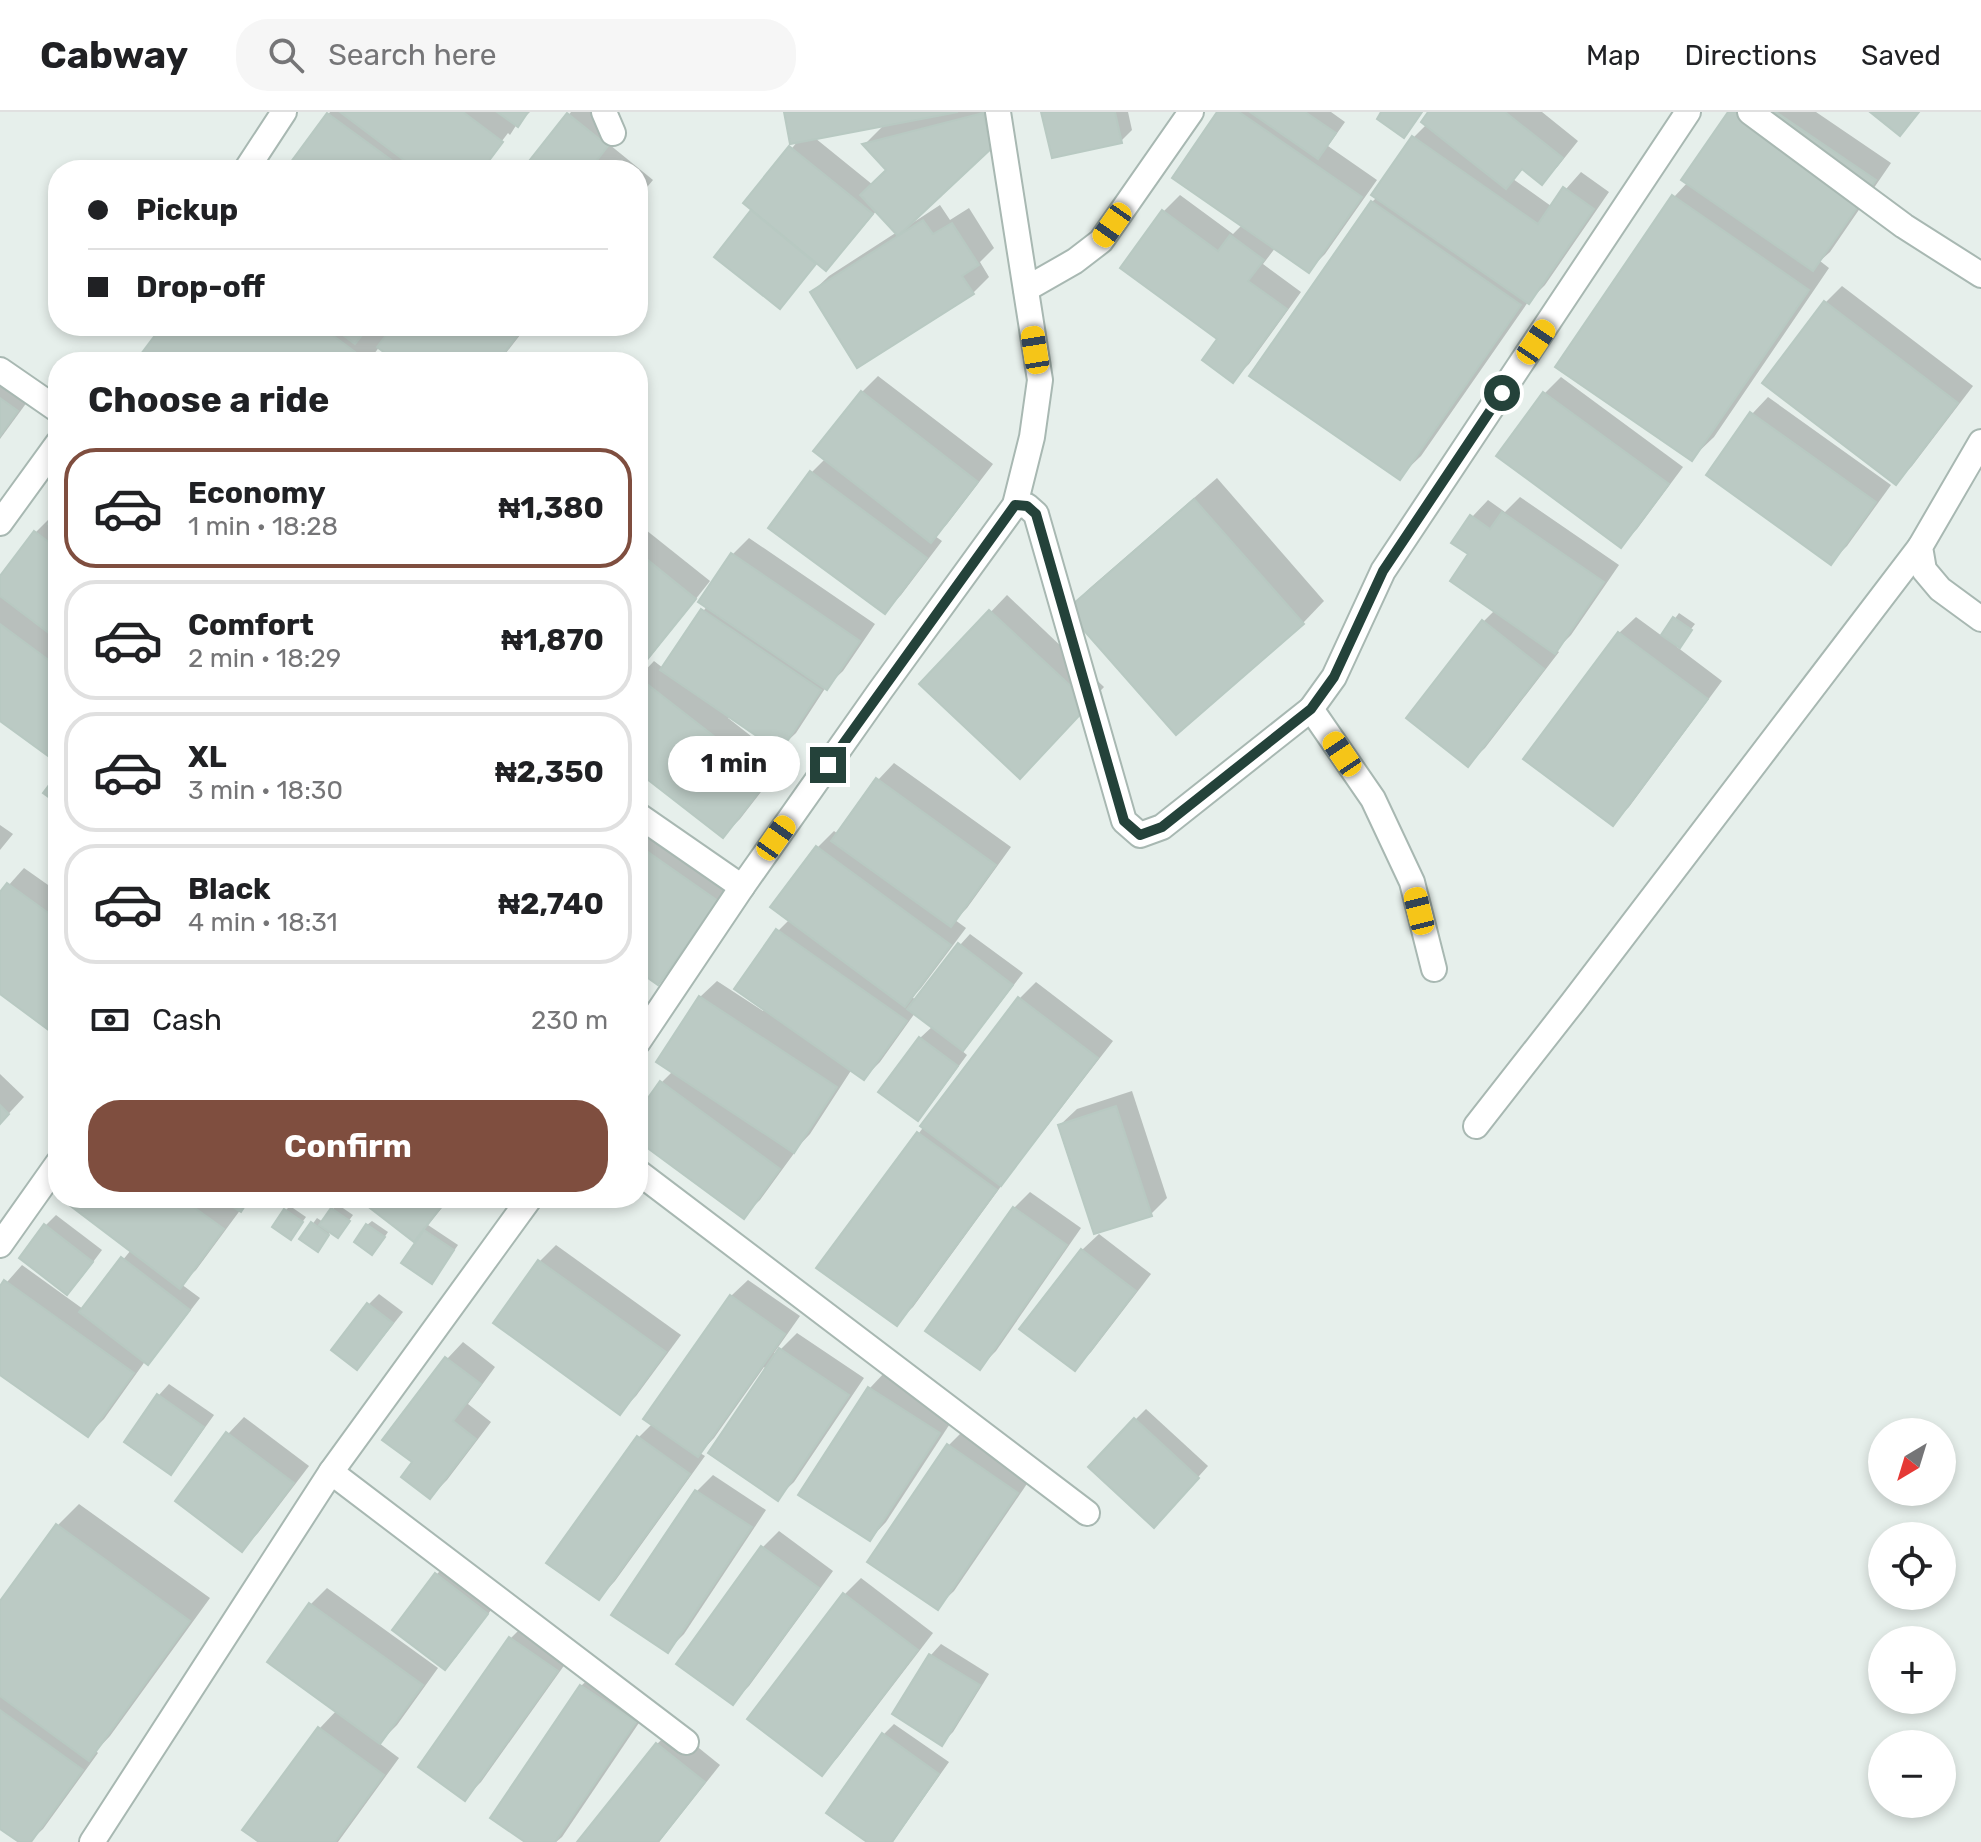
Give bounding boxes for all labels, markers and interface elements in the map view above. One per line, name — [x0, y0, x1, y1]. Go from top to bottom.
search box — [236, 19, 796, 91]
text: Cabway — [40, 32, 188, 78]
icon: search — [264, 33, 308, 77]
text: Search here — [328, 37, 496, 73]
text: Map — [1586, 39, 1640, 72]
text: Directions — [1684, 39, 1817, 72]
text: Saved — [1861, 39, 1941, 72]
text: Pickup — [136, 192, 238, 228]
car — [1088, 198, 1136, 252]
text: Drop-off — [136, 269, 265, 305]
car — [1513, 315, 1559, 369]
car — [1019, 324, 1051, 376]
route start — [1484, 375, 1520, 411]
text: Choose a ride — [88, 378, 329, 421]
icon: car — [92, 472, 164, 544]
text: Economy — [188, 475, 326, 511]
text: ₦1,380 — [499, 490, 604, 526]
text: 1 min · 18:28 — [188, 511, 338, 542]
icon: car — [92, 604, 164, 676]
text: Comfort — [188, 607, 314, 643]
text: ₦1,870 — [501, 622, 604, 658]
text: 2 min · 18:29 — [188, 643, 341, 674]
car — [1319, 727, 1365, 781]
icon: car — [92, 736, 164, 808]
callout: 1 min — [668, 737, 800, 793]
text: XL — [188, 739, 227, 775]
route end — [810, 747, 846, 783]
text: 1 min — [701, 748, 767, 779]
text: ₦2,350 — [495, 754, 604, 790]
text: 3 min · 18:30 — [188, 775, 343, 806]
car — [752, 811, 800, 865]
icon: car — [92, 868, 164, 940]
text: Black — [188, 871, 271, 907]
car — [1402, 885, 1436, 937]
text: ₦2,740 — [498, 886, 604, 922]
text: 4 min · 18:31 — [188, 907, 338, 938]
icon: cash — [88, 998, 132, 1042]
text: Cash — [152, 1002, 222, 1038]
text: 230 m — [531, 1005, 608, 1036]
button: Confirm — [88, 1100, 608, 1192]
north arrow — [1868, 1418, 1956, 1506]
map controls — [1868, 1418, 1956, 1818]
button: locate — [1868, 1522, 1956, 1610]
button: + — [1868, 1626, 1956, 1714]
button: − — [1868, 1730, 1956, 1818]

